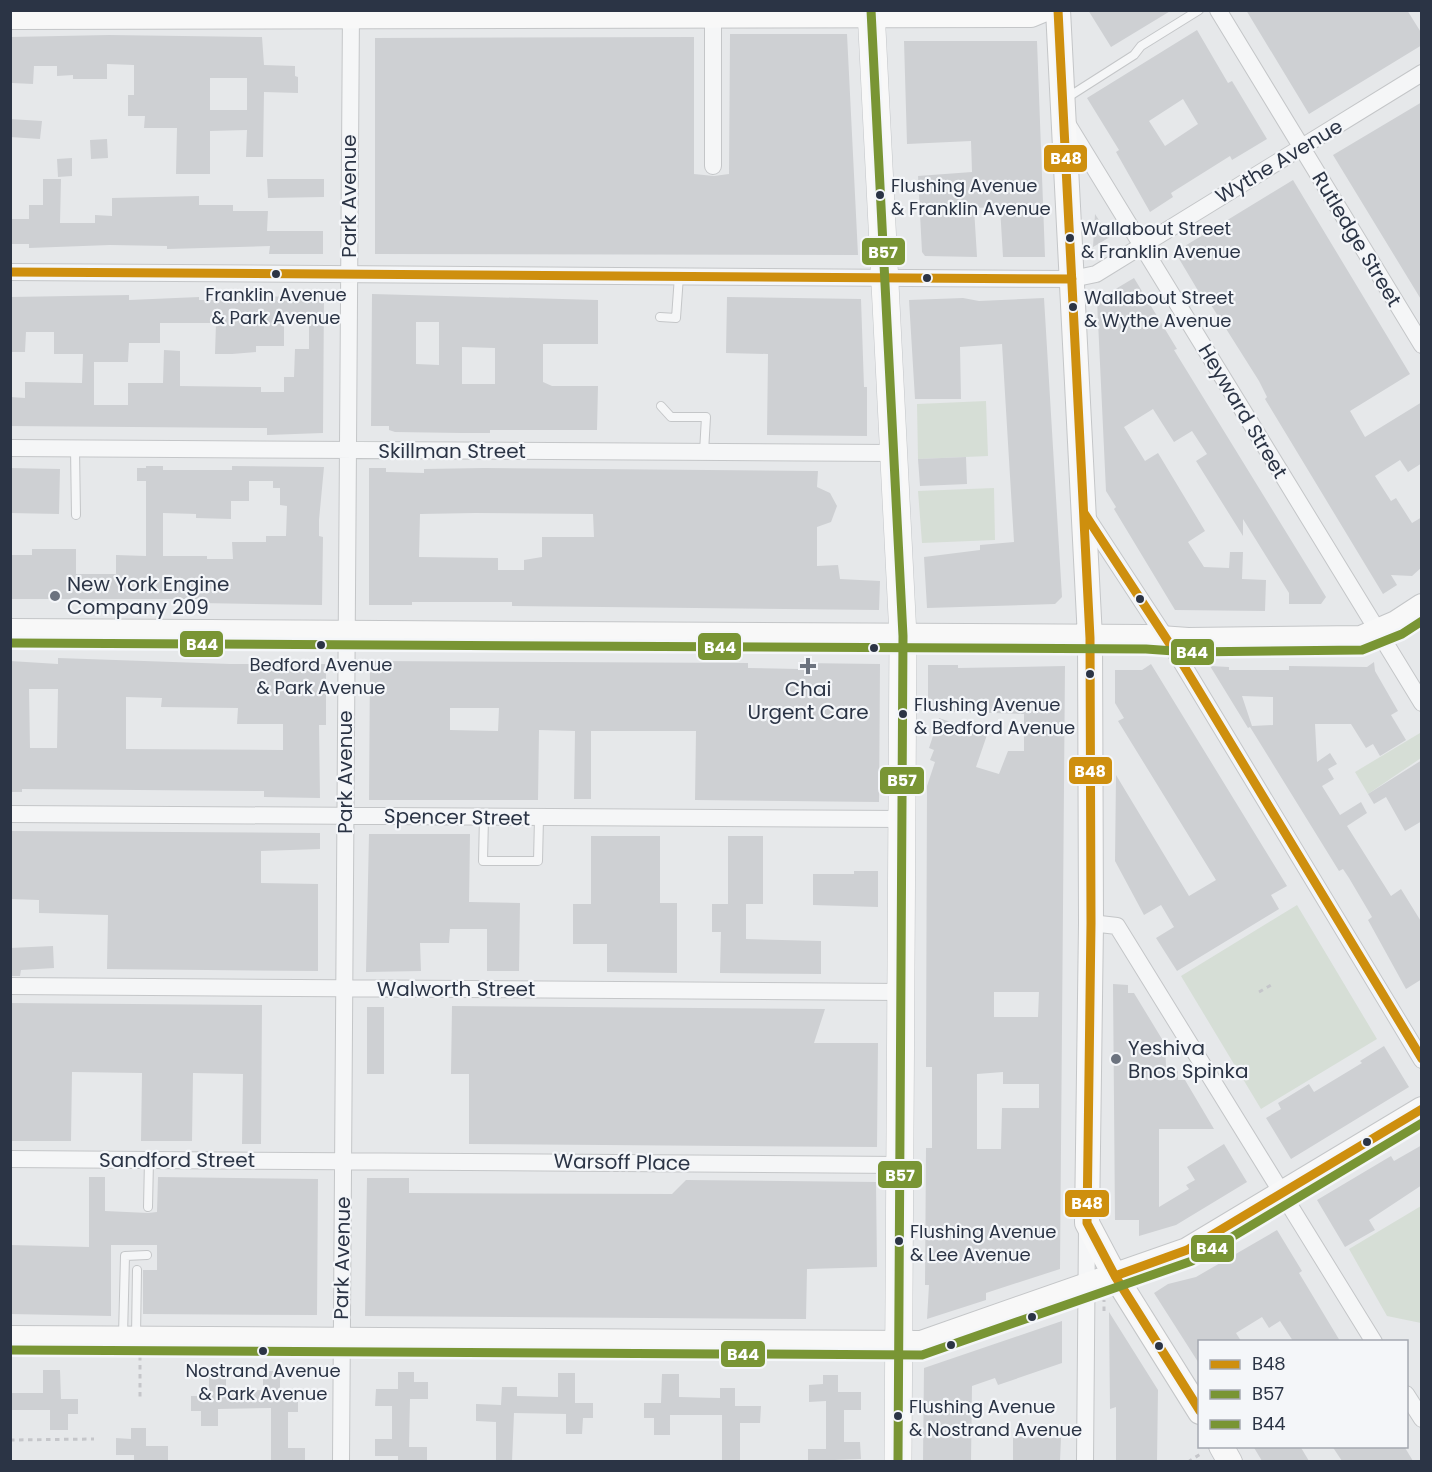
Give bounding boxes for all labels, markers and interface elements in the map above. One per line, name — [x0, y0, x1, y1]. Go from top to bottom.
street label: Wythe Avenue — [1210, 112, 1348, 210]
street label: Park Avenue — [335, 134, 363, 258]
line badge: B48 — [1043, 144, 1088, 173]
text: B48 — [1050, 147, 1082, 170]
street label: Rutledge Street — [1306, 166, 1408, 312]
place label: Flushing Avenue & Franklin Avenue — [891, 173, 1051, 221]
marker: Flushing Avenue & Franklin Avenue — [874, 189, 886, 201]
place label: Wallabout Street & Franklin Avenue — [1081, 216, 1241, 264]
marker: Wallabout Street & Franklin Avenue — [1064, 232, 1076, 244]
line badge: B57 — [861, 237, 906, 266]
text: B57 — [868, 241, 898, 264]
marker: Franklin Avenue & Park Avenue — [270, 268, 282, 280]
unlabelled marker — [921, 272, 933, 284]
place label: Franklin Avenue & Park Avenue — [205, 282, 347, 330]
place label: Wallabout Street & Wythe Avenue — [1084, 285, 1234, 333]
marker: Wallabout Street & Wythe Avenue — [1067, 301, 1079, 313]
street label: Heyward Street — [1192, 339, 1294, 483]
street label: Skillman Street — [378, 437, 526, 465]
place label: New York Engine Company 209 — [67, 570, 229, 621]
marker: New York Engine Company 209 — [48, 589, 62, 603]
unlabelled marker — [1134, 593, 1146, 605]
line badge: B44 — [179, 630, 224, 658]
line badge: B44 — [697, 632, 742, 661]
text: B44 — [186, 633, 218, 656]
text: B44 — [704, 636, 736, 659]
line badge: B44 — [1170, 638, 1215, 666]
marker: Bedford Avenue & Park Avenue — [315, 639, 327, 651]
text: B44 — [1176, 641, 1208, 664]
unlabelled marker — [868, 642, 880, 654]
place label: Bedford Avenue & Park Avenue — [249, 652, 393, 700]
marker: Chai Urgent Care — [799, 657, 817, 675]
unlabelled marker — [1084, 668, 1096, 680]
place label: Chai Urgent Care — [747, 675, 869, 726]
place label: Flushing Avenue & Bedford Avenue — [914, 692, 1075, 740]
marker: Flushing Avenue & Bedford Avenue — [897, 708, 909, 720]
street label: Park Avenue — [331, 710, 359, 834]
line badge: B48 — [1068, 756, 1113, 785]
text: B48 — [1074, 760, 1106, 783]
line badge: B57 — [879, 766, 925, 795]
text: B57 — [887, 769, 917, 792]
street label: Spencer Street — [384, 802, 530, 832]
street label: Walworth Street — [377, 975, 535, 1003]
place label: Yeshiva Bnos Spinka — [1128, 1034, 1248, 1085]
marker: Yeshiva Bnos Spinka — [1109, 1052, 1123, 1066]
unlabelled marker — [1361, 1136, 1373, 1148]
street label: Sandford Street — [99, 1146, 255, 1174]
street label: Warsoff Place — [553, 1147, 691, 1177]
line badge: B57 — [877, 1160, 923, 1189]
text: B57 — [885, 1164, 915, 1187]
line badge: B48 — [1064, 1189, 1110, 1218]
text: B48 — [1071, 1192, 1103, 1215]
street label: Park Avenue — [327, 1196, 357, 1320]
place label: Flushing Avenue & Lee Avenue — [910, 1219, 1056, 1267]
line badge: B44 — [1190, 1234, 1235, 1263]
marker: Flushing Avenue & Lee Avenue — [893, 1235, 905, 1247]
text: B44 — [1196, 1237, 1228, 1260]
unlabelled marker — [1026, 1311, 1038, 1323]
unlabelled marker — [945, 1339, 957, 1351]
line badge: B44 — [720, 1340, 766, 1368]
unlabelled marker — [1153, 1340, 1165, 1352]
legend — [1198, 1340, 1408, 1448]
text: B44 — [727, 1343, 759, 1366]
marker: Nostrand Avenue & Park Avenue — [257, 1345, 269, 1357]
text: B48 — [1252, 1351, 1286, 1376]
place label: Nostrand Avenue & Park Avenue — [185, 1358, 341, 1406]
text: B57 — [1252, 1381, 1284, 1406]
place label: Flushing Avenue & Nostrand Avenue — [909, 1394, 1082, 1442]
marker: Flushing Avenue & Nostrand Avenue — [892, 1410, 904, 1422]
text: B44 — [1252, 1411, 1286, 1436]

